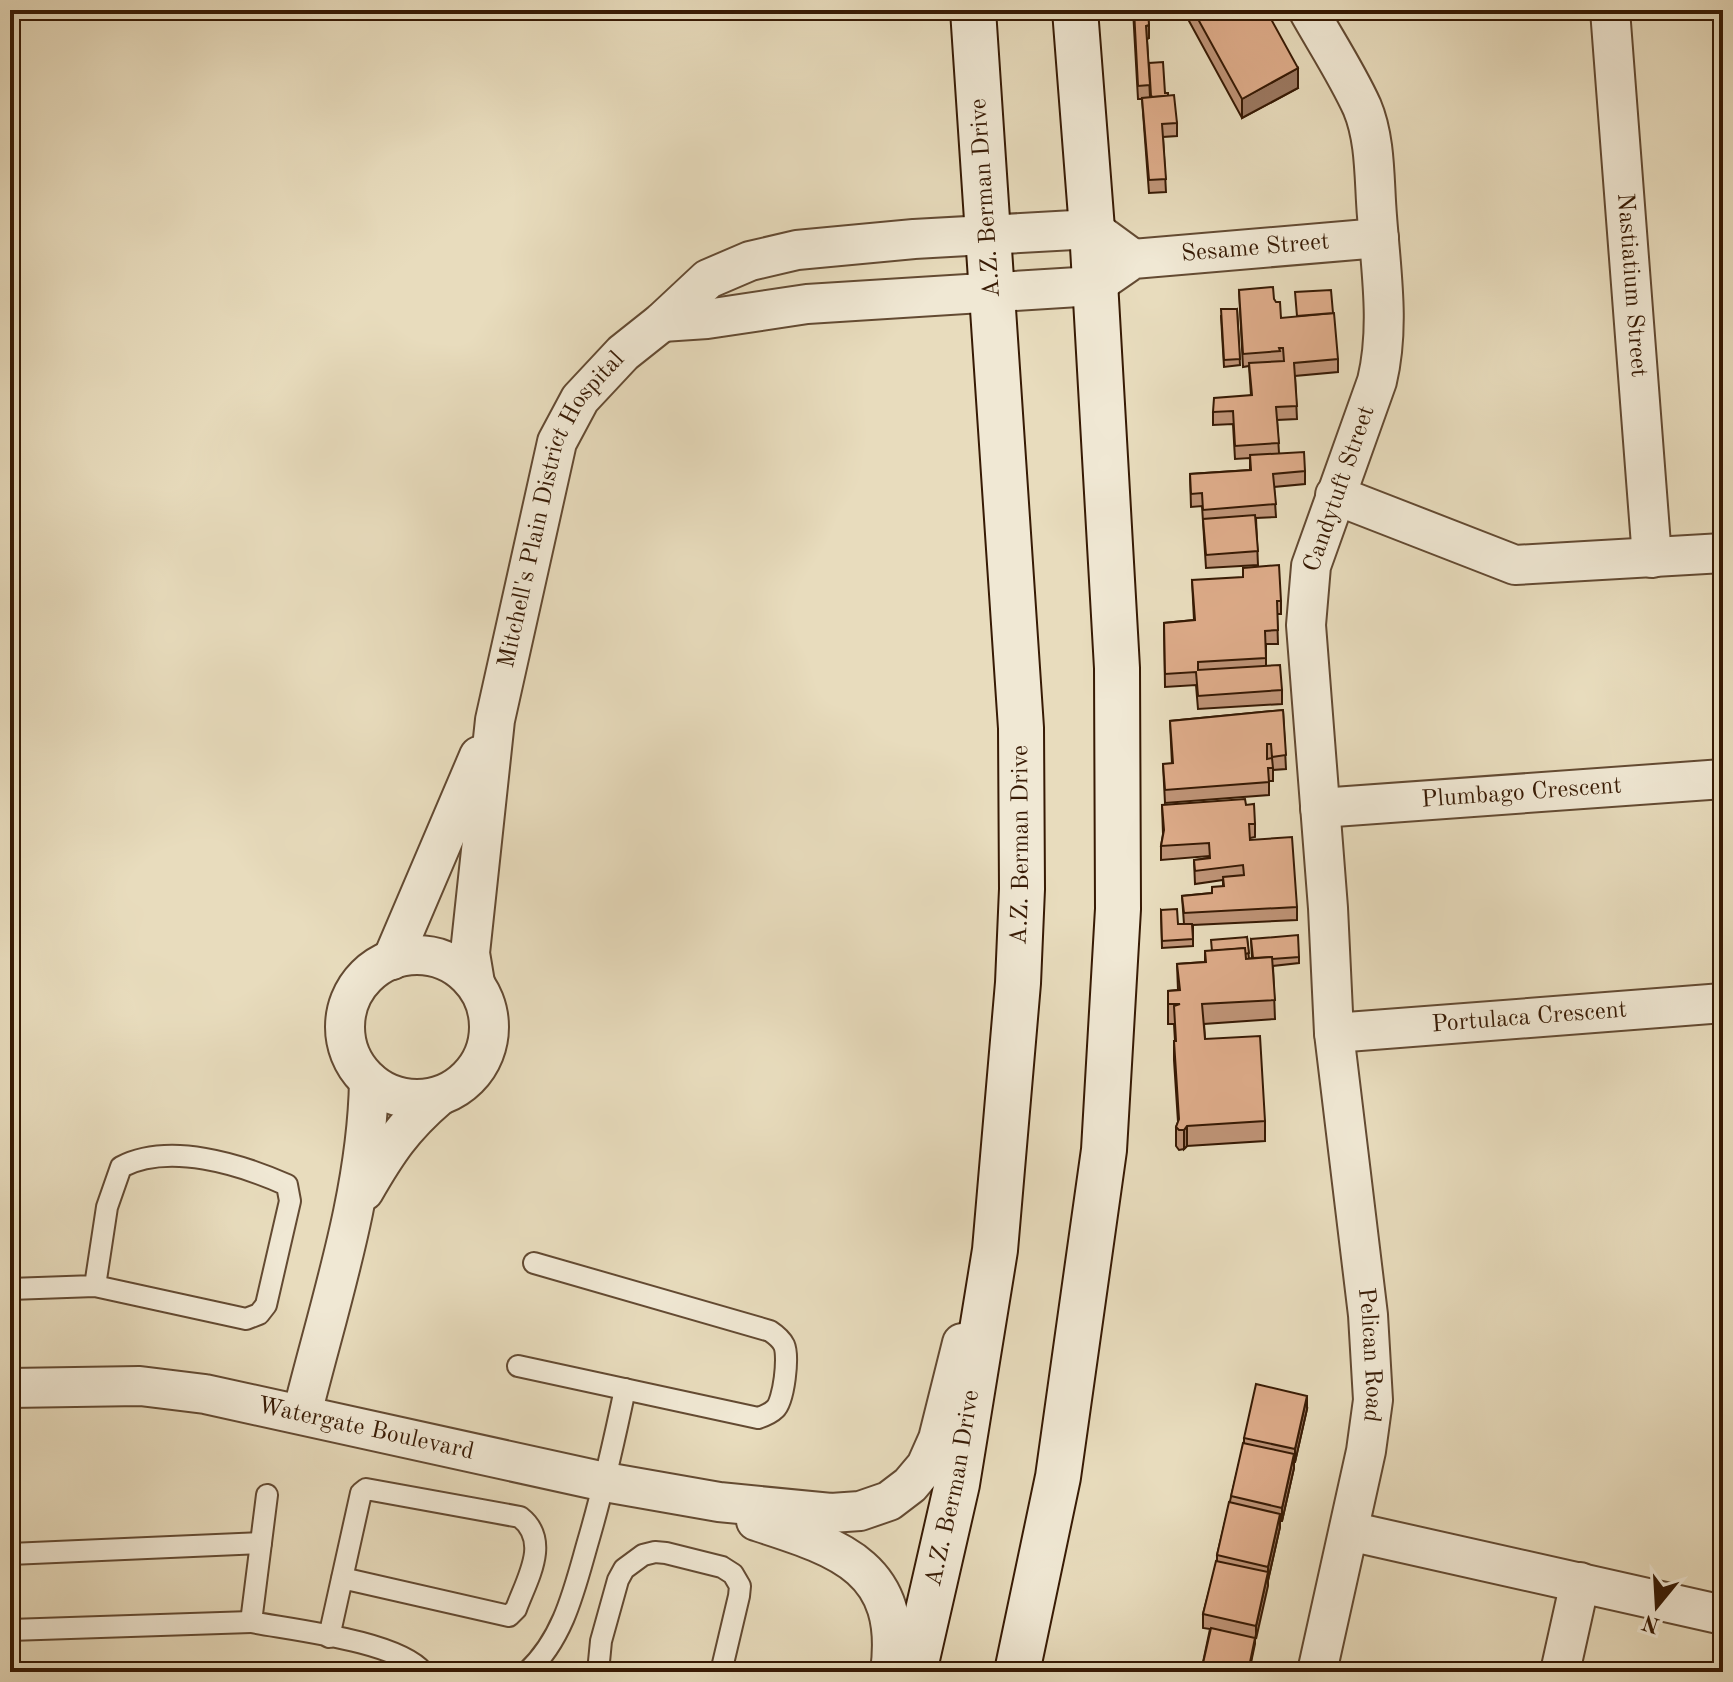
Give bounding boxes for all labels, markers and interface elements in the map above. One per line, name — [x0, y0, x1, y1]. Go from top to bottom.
street label: A.Z. Berman Drive — [967, 97, 1005, 299]
street label: Nastiatium Street — [1612, 192, 1650, 378]
street label: Sesame Street — [1180, 230, 1330, 267]
street label: Mitchell's Plain District Hospital — [495, 348, 629, 670]
street label: Candytuft Street — [1300, 403, 1380, 575]
street label: A.Z. Berman Drive — [1008, 745, 1034, 945]
street label: Plumbago Crescent — [1420, 774, 1622, 813]
street label: Portulaca Crescent — [1431, 998, 1628, 1037]
street label: Pelican Road — [1353, 1286, 1385, 1424]
street label: A.Z. Berman Drive — [922, 1388, 984, 1589]
street label: Watergate Boulevard — [255, 1394, 476, 1465]
north arrow — [1617, 1566, 1697, 1646]
text: N — [1640, 1610, 1663, 1636]

